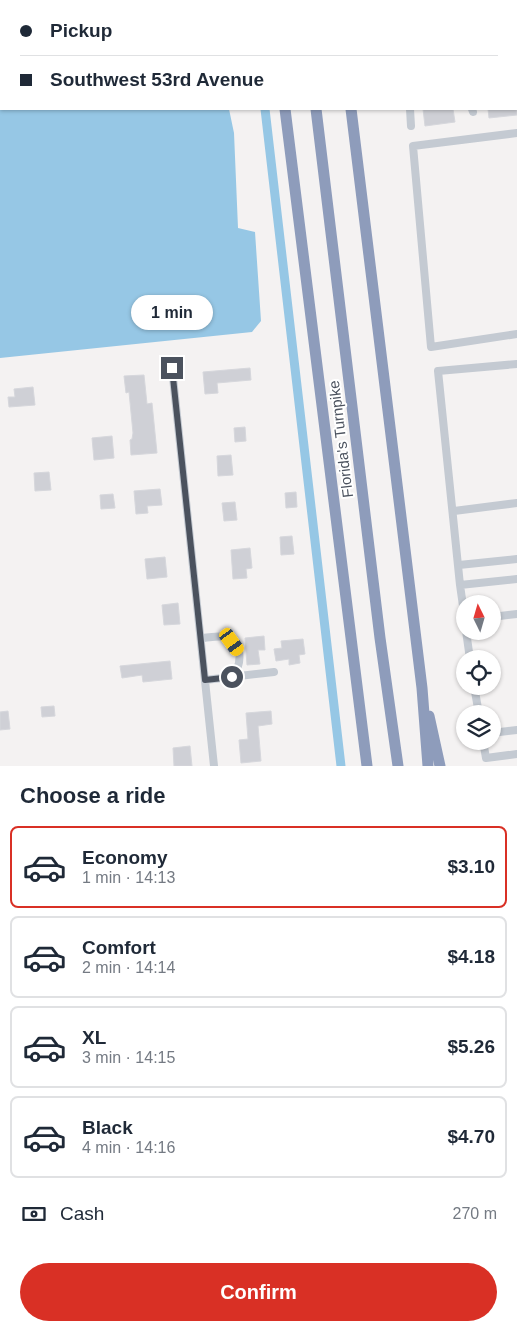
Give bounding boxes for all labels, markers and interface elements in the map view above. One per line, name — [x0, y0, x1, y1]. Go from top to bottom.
text: Pickup — [50, 20, 112, 41]
text: Southwest 53rd Avenue — [50, 69, 264, 90]
callout: 1 min — [131, 296, 213, 330]
text: 1 min — [151, 304, 193, 321]
route end — [161, 357, 183, 379]
street label: Florida's Turnpike — [325, 380, 356, 499]
north arrow — [456, 595, 501, 640]
map controls — [456, 595, 501, 750]
car — [217, 625, 246, 659]
button: locate — [456, 650, 501, 695]
route start — [221, 666, 243, 688]
button: layers — [456, 705, 501, 750]
text: Choose a ride — [20, 783, 165, 808]
icon: car — [22, 845, 67, 890]
text: Economy — [82, 847, 168, 868]
text: $3.10 — [447, 856, 495, 877]
text: 1 min · 14:13 — [82, 869, 175, 886]
icon: car — [22, 935, 67, 980]
text: Comfort — [82, 937, 156, 958]
text: $4.18 — [447, 946, 495, 967]
text: 2 min · 14:14 — [82, 959, 175, 976]
icon: car — [22, 1025, 67, 1070]
text: XL — [82, 1027, 106, 1048]
text: $5.26 — [447, 1036, 495, 1057]
text: 3 min · 14:15 — [82, 1049, 175, 1066]
icon: car — [22, 1115, 67, 1160]
text: Black — [82, 1117, 133, 1138]
text: $4.70 — [447, 1126, 495, 1147]
text: 4 min · 14:16 — [82, 1139, 175, 1156]
icon: cash — [20, 1200, 48, 1228]
text: Cash — [60, 1203, 104, 1224]
text: 270 m — [453, 1205, 497, 1222]
button: Confirm — [20, 1263, 497, 1321]

